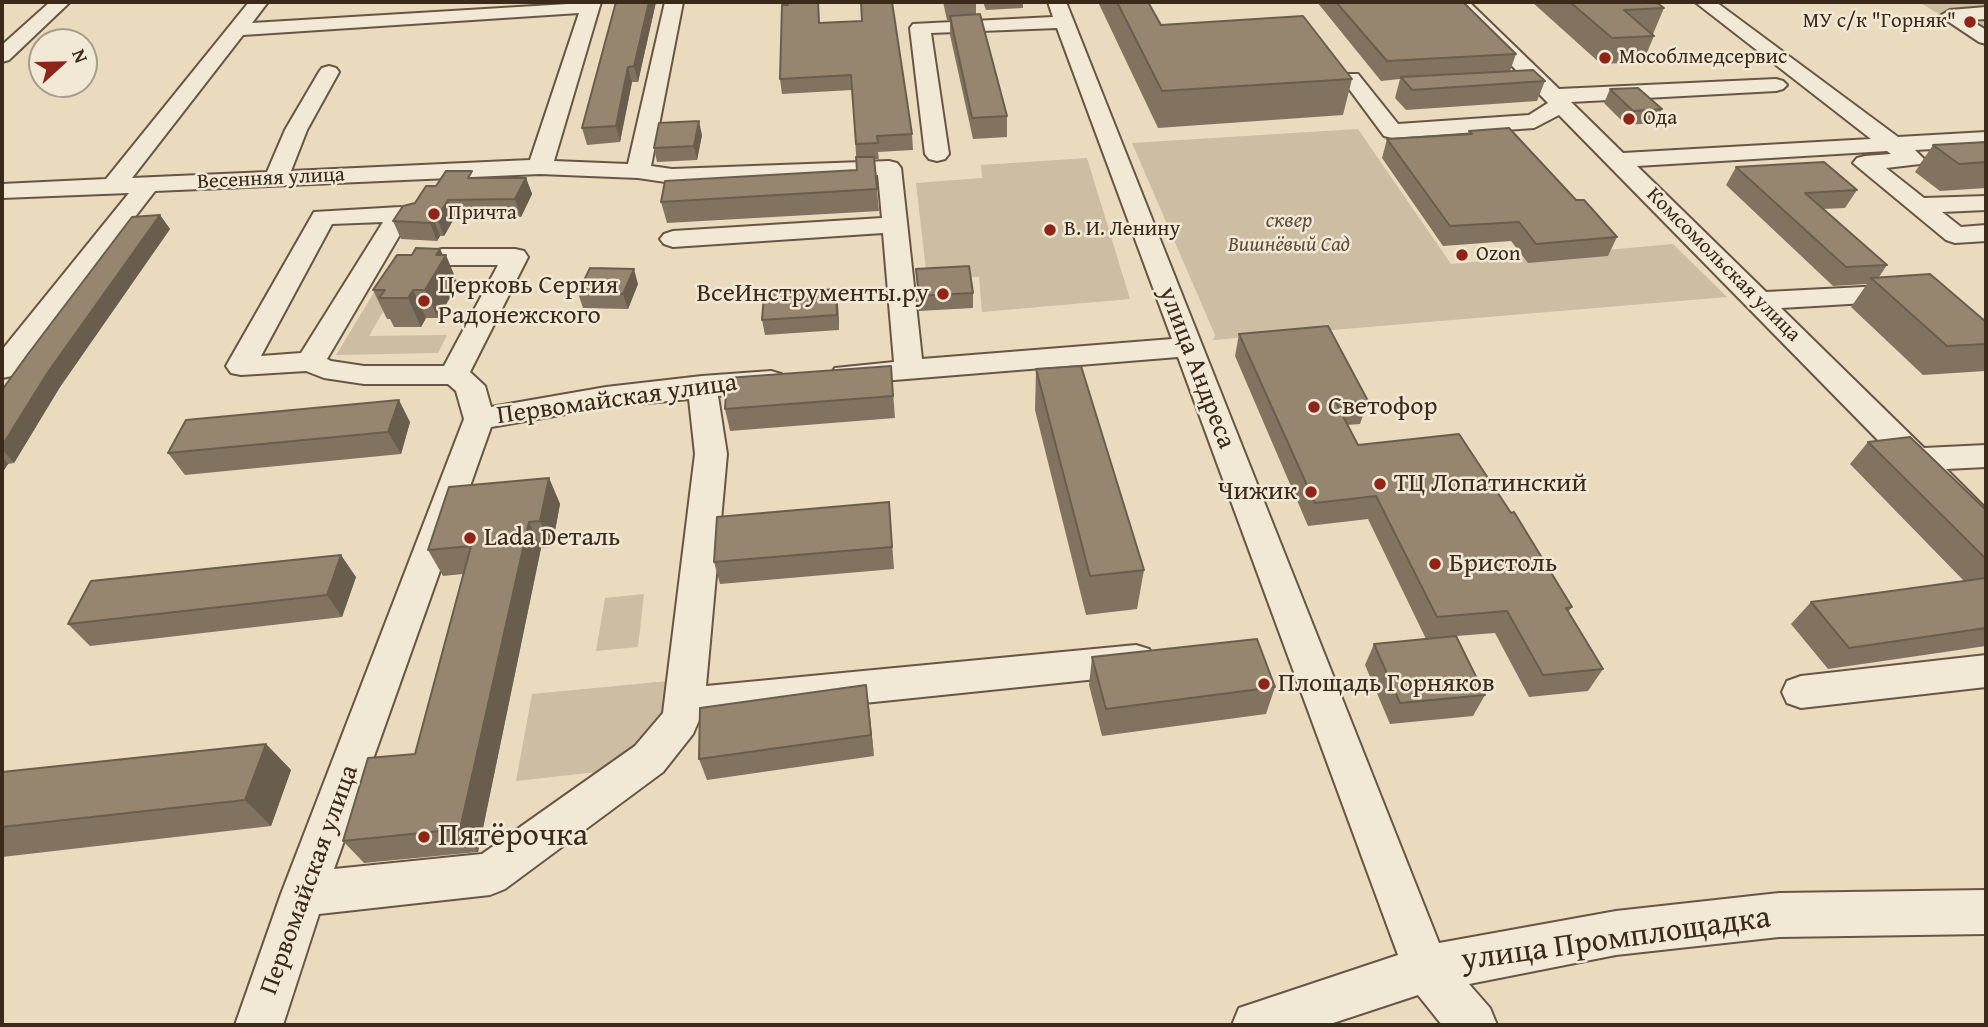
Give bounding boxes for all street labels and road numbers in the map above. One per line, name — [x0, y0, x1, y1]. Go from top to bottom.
street label: Весенняя улица — [197, 163, 345, 195]
street label: Комсомольская улица — [1641, 183, 1805, 347]
street label: улица Андреса — [1151, 283, 1241, 453]
street label: Первомайская улица — [495, 368, 739, 432]
street label: Первомайская улица — [254, 761, 366, 999]
street label: улица Промплощадка — [1459, 899, 1773, 981]

